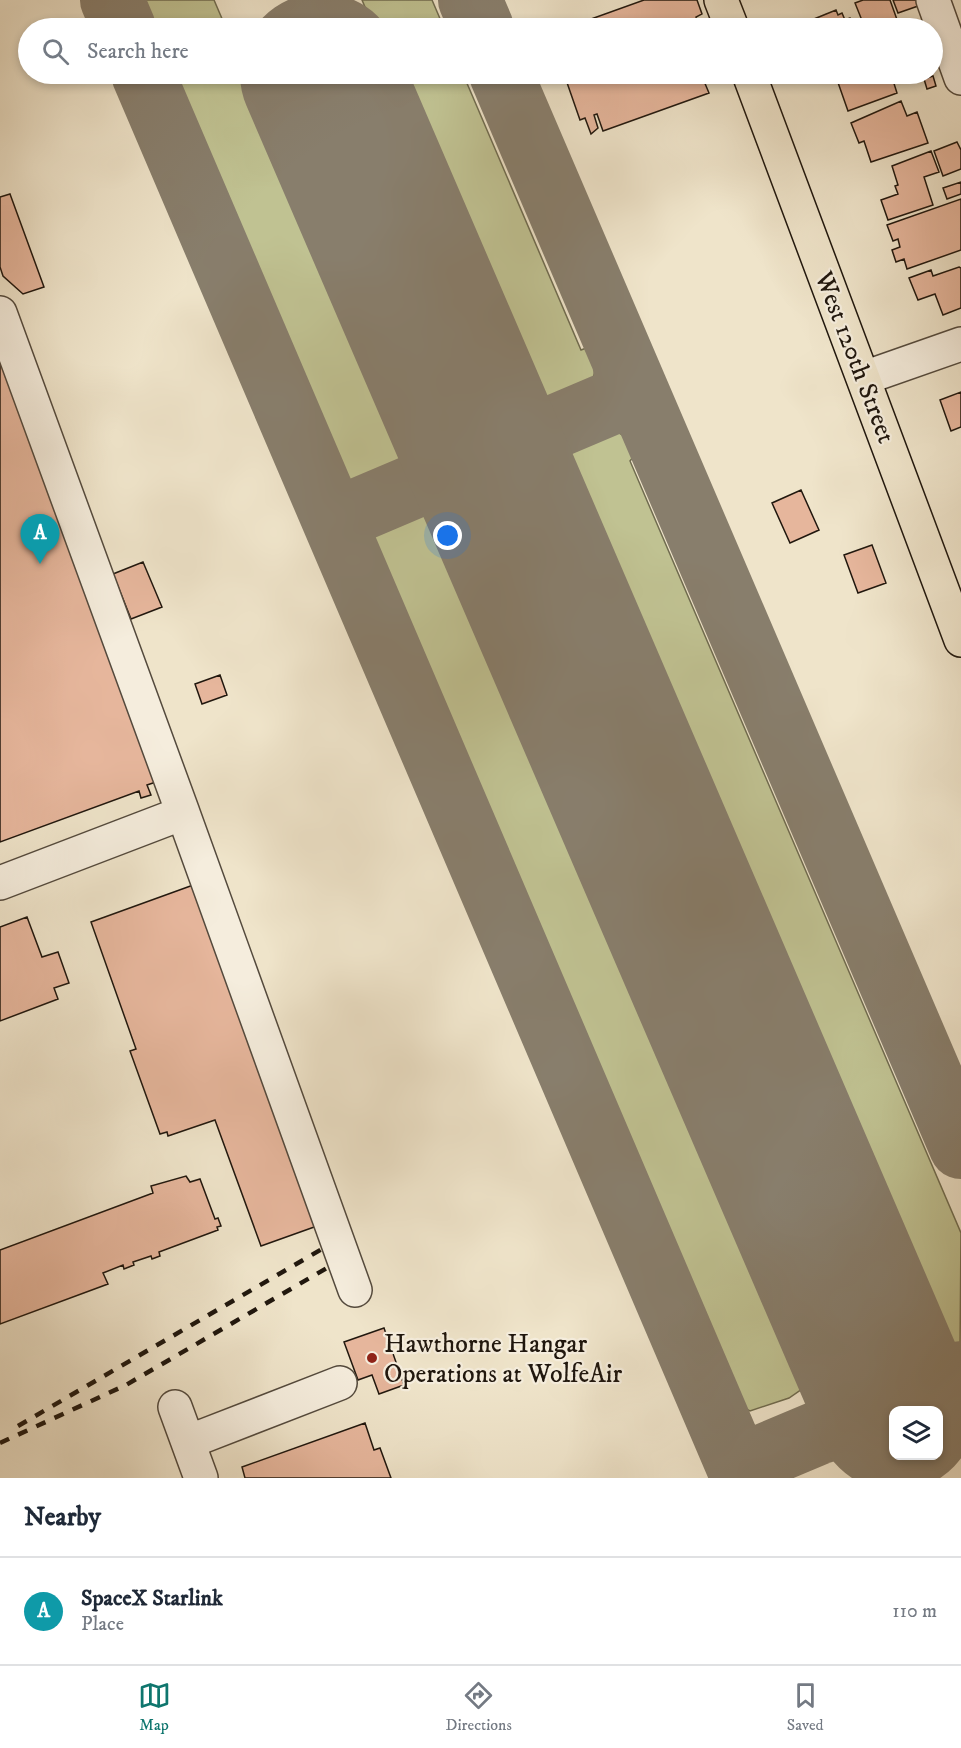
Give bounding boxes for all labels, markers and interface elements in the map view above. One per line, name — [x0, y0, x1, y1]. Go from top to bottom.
search box — [18, 18, 943, 84]
icon: search — [39, 35, 72, 68]
text: Search here — [87, 38, 189, 65]
street label: West 120th Street — [806, 266, 902, 448]
pin: A — [20, 514, 60, 564]
your location — [433, 521, 462, 550]
place label: Hawthorne Hangar Operations at WolfeAir — [384, 1328, 623, 1391]
marker: Hawthorne Hangar Operations at WolfeAir — [365, 1351, 379, 1365]
map controls — [889, 1406, 943, 1460]
button: layers — [889, 1406, 943, 1460]
text: Nearby — [24, 1501, 101, 1534]
text: SpaceX Starlink — [81, 1585, 223, 1612]
text: A — [37, 1599, 50, 1624]
text: 110 m — [892, 1599, 937, 1624]
text: Place — [81, 1612, 124, 1637]
tab: Map — [138, 1679, 171, 1735]
tab: Directions — [446, 1679, 512, 1735]
tab: Saved — [787, 1679, 824, 1735]

